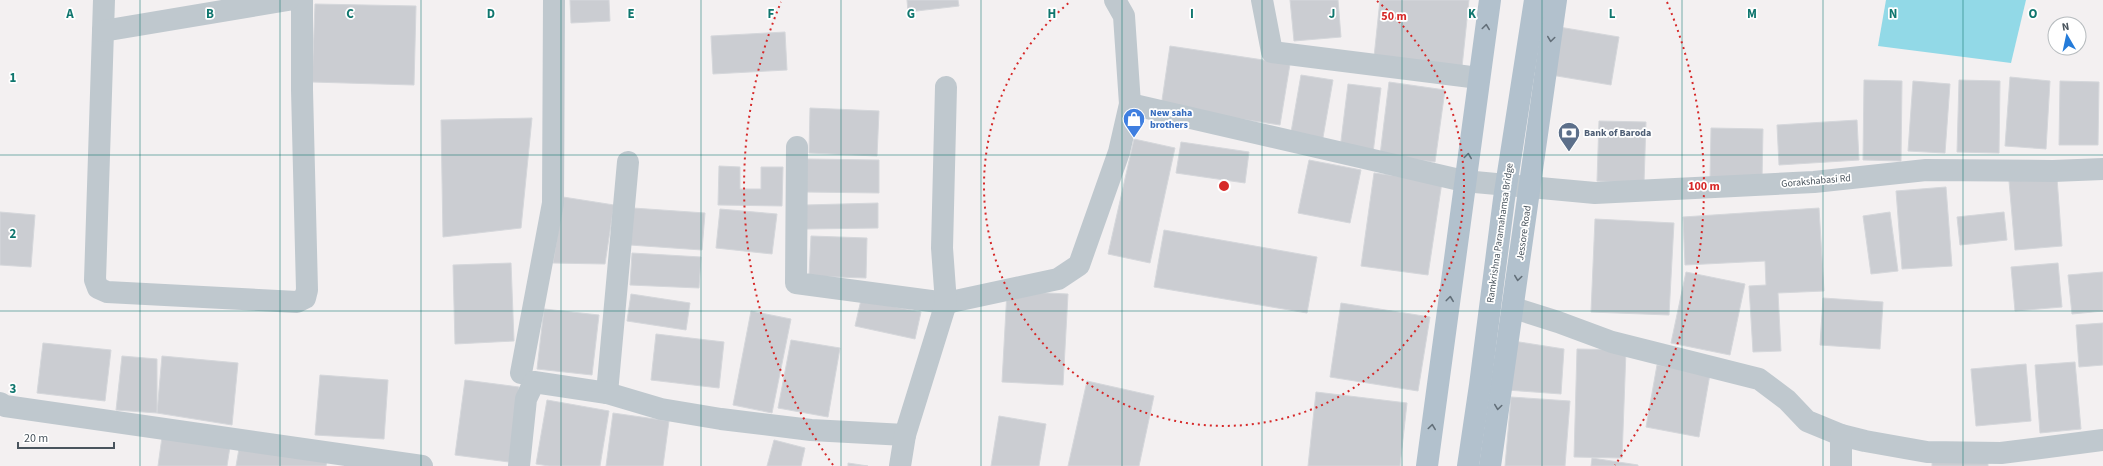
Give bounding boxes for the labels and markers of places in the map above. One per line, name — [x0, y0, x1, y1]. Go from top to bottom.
shop icon: New saha brothers — [1121, 106, 1147, 139]
place label: New saha brothers — [1150, 106, 1192, 132]
bank icon: Bank of Baroda — [1556, 120, 1582, 153]
place label: Bank of Baroda — [1584, 126, 1651, 140]
centre of rings — [1217, 179, 1231, 193]

